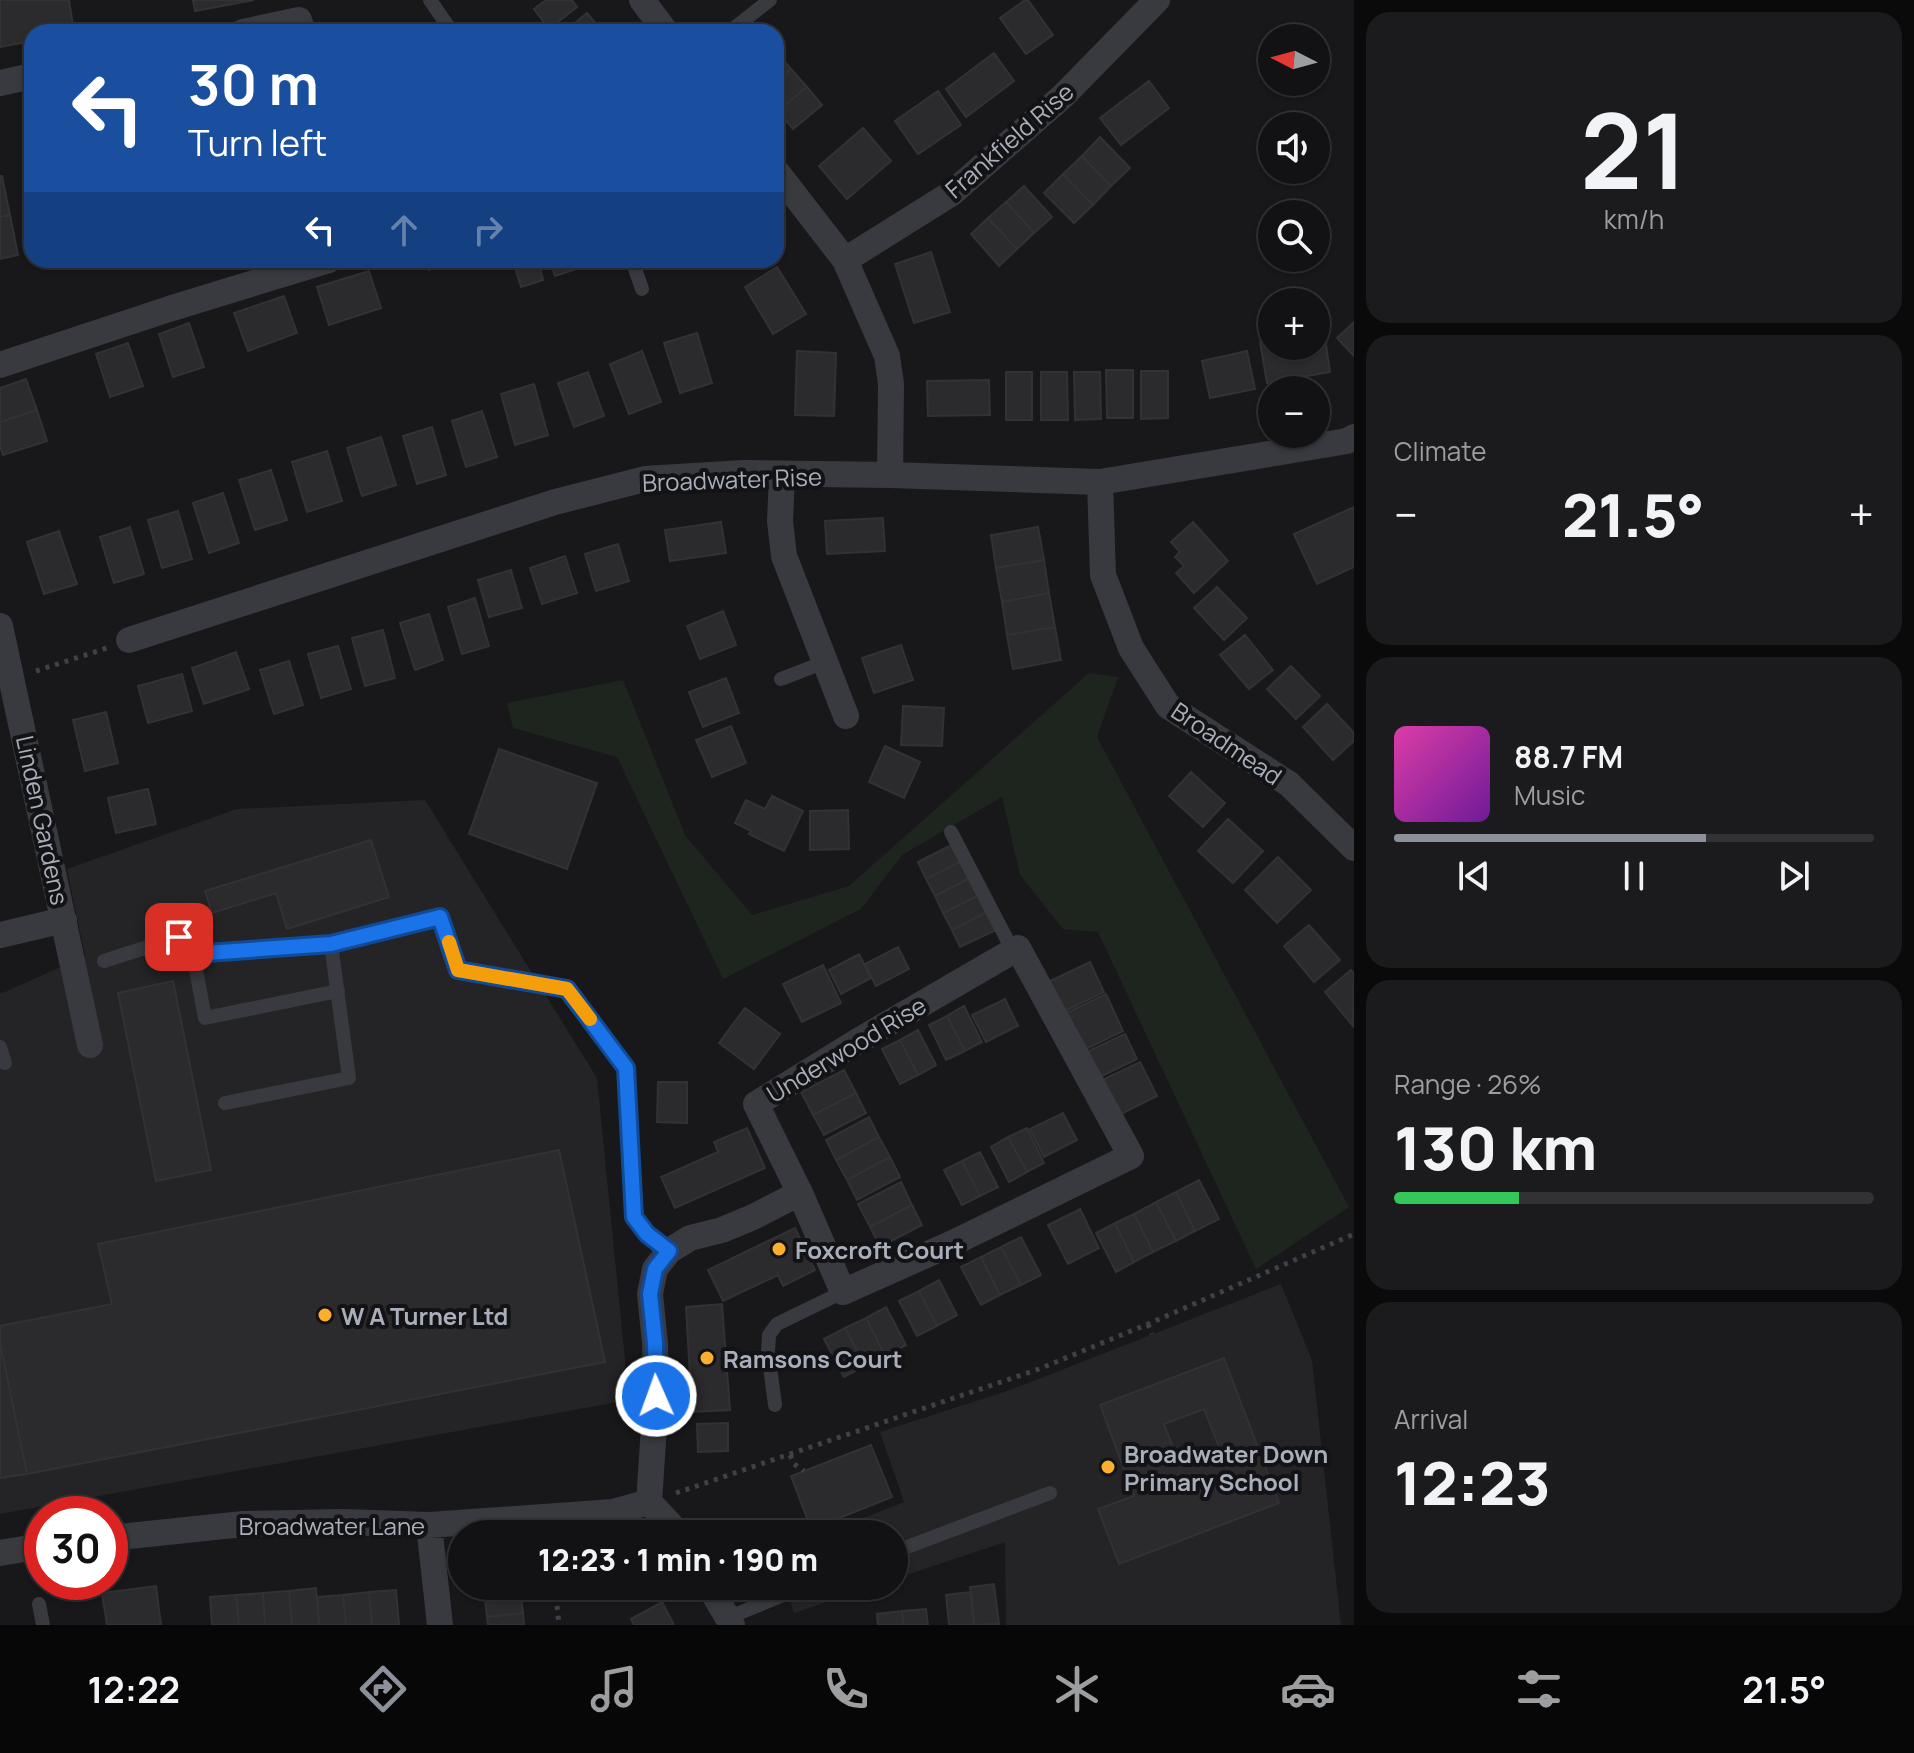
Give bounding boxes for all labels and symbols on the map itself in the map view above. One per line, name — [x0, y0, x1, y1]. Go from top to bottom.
north arrow — [1258, 24, 1330, 96]
street label: Frankfield Rise — [938, 75, 1080, 205]
street label: Broadwater Rise — [642, 459, 822, 499]
street label: Broadmead — [1165, 694, 1289, 792]
street label: Linden Gardens — [9, 732, 77, 908]
pin — [145, 903, 213, 971]
street label: Underwood Rise — [760, 988, 932, 1110]
place label: Foxcroft Court — [795, 1233, 964, 1266]
marker: Foxcroft Court — [770, 1240, 788, 1258]
place label: W A Turner Ltd — [341, 1299, 508, 1332]
marker: W A Turner Ltd — [316, 1306, 334, 1324]
place label: Ramsons Court — [723, 1342, 902, 1375]
marker: Ramsons Court — [698, 1349, 716, 1367]
position arrow — [614, 1354, 698, 1438]
place label: Broadwater Down Primary School — [1124, 1437, 1328, 1498]
marker: Broadwater Down Primary School — [1099, 1458, 1117, 1476]
speed limit sign: 30 — [24, 1496, 128, 1600]
street label: Broadwater Lane — [239, 1509, 425, 1542]

